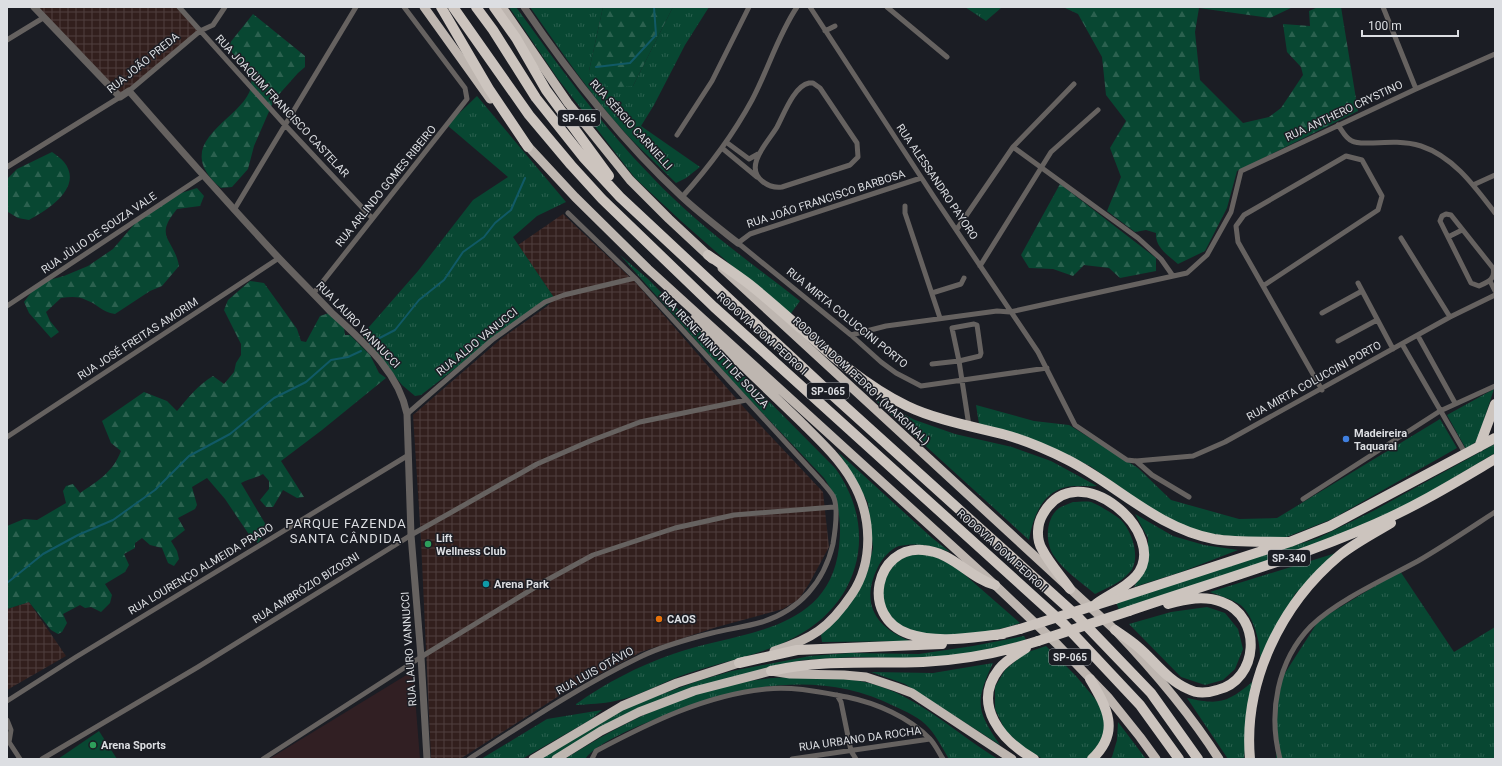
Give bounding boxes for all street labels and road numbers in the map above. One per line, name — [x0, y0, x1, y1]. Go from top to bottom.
street label: RUA JOÃO PREDA — [104, 29, 182, 96]
street label: RUA JOAQUIM FRANCISCO CASTELAR — [212, 32, 352, 180]
street label: RUA SÉRGIO CARNIELLI — [587, 77, 675, 173]
street label: RUA ANTHERO CRYSTINO — [1283, 78, 1405, 144]
road number: SP-065 — [558, 110, 600, 126]
street label: RUA ALESSANDRO PAYORO — [893, 122, 981, 242]
street label: RUA ARLINDO GOMES RIBEIRO — [333, 123, 439, 249]
street label: RUA JOÃO FRANCISCO BARBOSA — [745, 167, 908, 231]
street label: RUA JÙLIO DE SOUZA VALE — [39, 190, 159, 276]
street label: RUA MIRTA COLUCCINI PORTO — [784, 265, 910, 371]
street label: RUA LAURO VANNUCCI — [313, 279, 403, 371]
street label: RUA IRENE MINUTTI DE SOUZA — [657, 289, 772, 411]
street label: RODOVIA DOM PEDRO I — [714, 290, 810, 378]
street label: RUA JOSÉ FREITAS AMORIM — [75, 295, 201, 383]
street label: RUA ALDO VANUCCI — [434, 305, 520, 379]
street label: RODOVIA DOM PEDRO I (MARGINAL) — [790, 314, 932, 448]
street label: RUA MIRTA COLUCCINI PORTO — [1244, 338, 1384, 424]
road number: SP-065 — [807, 383, 849, 399]
street label: RODOVIA DOM PEDRO I — [954, 507, 1050, 595]
street label: RUA LOURENÇO ALMEIDA PRADO — [126, 520, 276, 618]
street label: RUA AMBRÓZIO BIZOGNI — [250, 550, 362, 626]
road number: SP-340 — [1268, 550, 1310, 566]
street label: RUA LAURO VANNUCCI — [399, 591, 419, 707]
street label: RUA LUIS OTÁVIO — [554, 644, 636, 698]
road number: SP-065 — [1049, 649, 1091, 665]
street label: RUA URBANO DA ROCHA — [798, 724, 923, 754]

